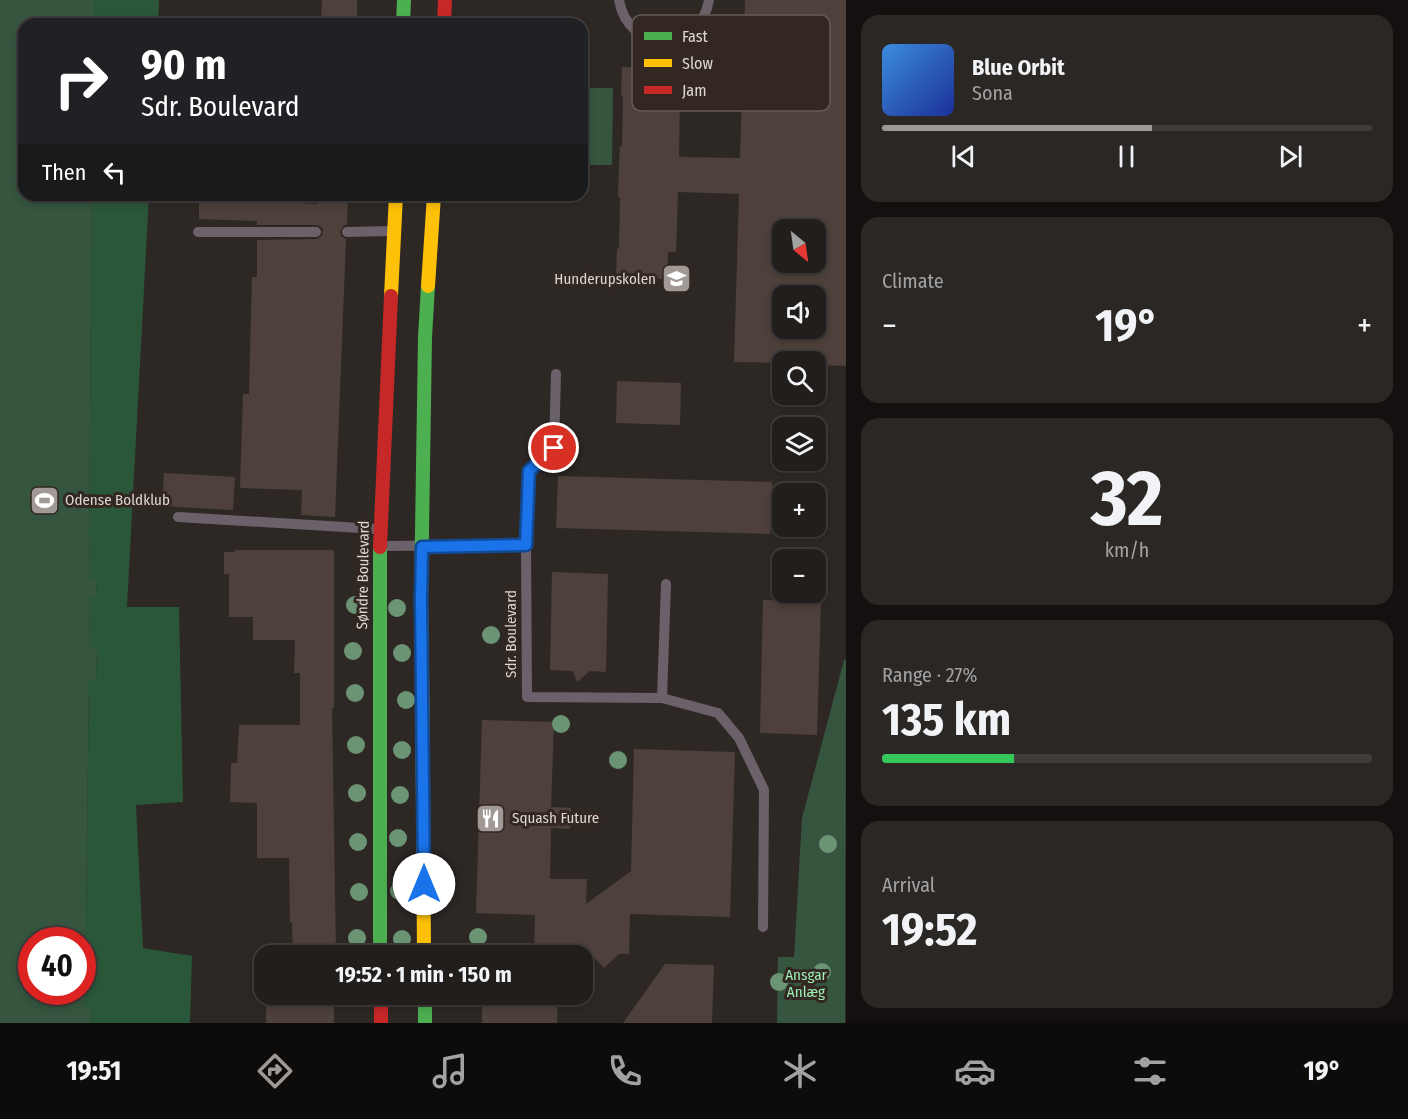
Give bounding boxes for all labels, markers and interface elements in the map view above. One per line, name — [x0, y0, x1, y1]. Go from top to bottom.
legend — [632, 15, 830, 111]
text: Fast — [682, 27, 709, 46]
text: 90 m — [141, 40, 226, 90]
icon: right — [42, 42, 120, 120]
text: Slow — [682, 54, 713, 73]
text: Blue Orbit — [972, 54, 1065, 81]
text: Jam — [682, 81, 707, 100]
text: Sona — [972, 81, 1013, 105]
text: Sdr. Boulevard — [141, 91, 300, 123]
icon: previous — [947, 140, 980, 173]
icon: pause — [1110, 140, 1143, 173]
icon: next — [1274, 140, 1307, 173]
icon: left — [98, 156, 131, 189]
text: Then — [42, 159, 86, 186]
north arrow — [772, 219, 826, 273]
map controls — [772, 219, 826, 603]
school or university icon: Hunderupskolen — [661, 263, 693, 295]
text: Climate — [882, 269, 944, 293]
place label: Hunderupskolen — [554, 270, 656, 288]
button: sound — [772, 285, 826, 339]
text: 19° — [1095, 299, 1159, 353]
text: − — [882, 306, 897, 346]
text: + — [1357, 306, 1372, 346]
button: search — [772, 351, 826, 405]
button: layers — [772, 417, 826, 471]
pin — [528, 422, 579, 473]
icon: arrive — [537, 431, 570, 464]
text: 32 — [1091, 452, 1163, 546]
button: + — [772, 483, 826, 537]
sports icon: Odense Boldklub — [28, 484, 60, 516]
place label: Odense Boldklub — [65, 491, 170, 509]
street label: Søndre Boulevard — [353, 520, 373, 630]
text: km/h — [1105, 538, 1149, 562]
button: − — [772, 549, 826, 603]
street label: Sdr. Boulevard — [502, 590, 520, 678]
text: Range · 27% — [882, 663, 978, 687]
text: 135 km — [882, 693, 1011, 747]
restaurant icon: Squash Future — [475, 802, 507, 834]
place label: Squash Future — [512, 809, 599, 827]
position arrow — [392, 852, 456, 916]
text: Arrival — [882, 873, 935, 897]
text: 19:52 — [882, 903, 977, 957]
speed limit sign: 40 — [18, 927, 96, 1005]
text: 19:52 · 1 min · 150 m — [335, 961, 512, 988]
park label: Ansgar Anlæg — [785, 966, 828, 1001]
icon: directions — [254, 1050, 296, 1092]
icon: music — [429, 1050, 471, 1092]
icon: phone — [604, 1050, 646, 1092]
icon: climate — [779, 1050, 821, 1092]
icon: car — [954, 1050, 996, 1092]
icon: filters — [1129, 1050, 1171, 1092]
text: 19:51 — [66, 1055, 121, 1087]
text: 19° — [1303, 1055, 1341, 1087]

